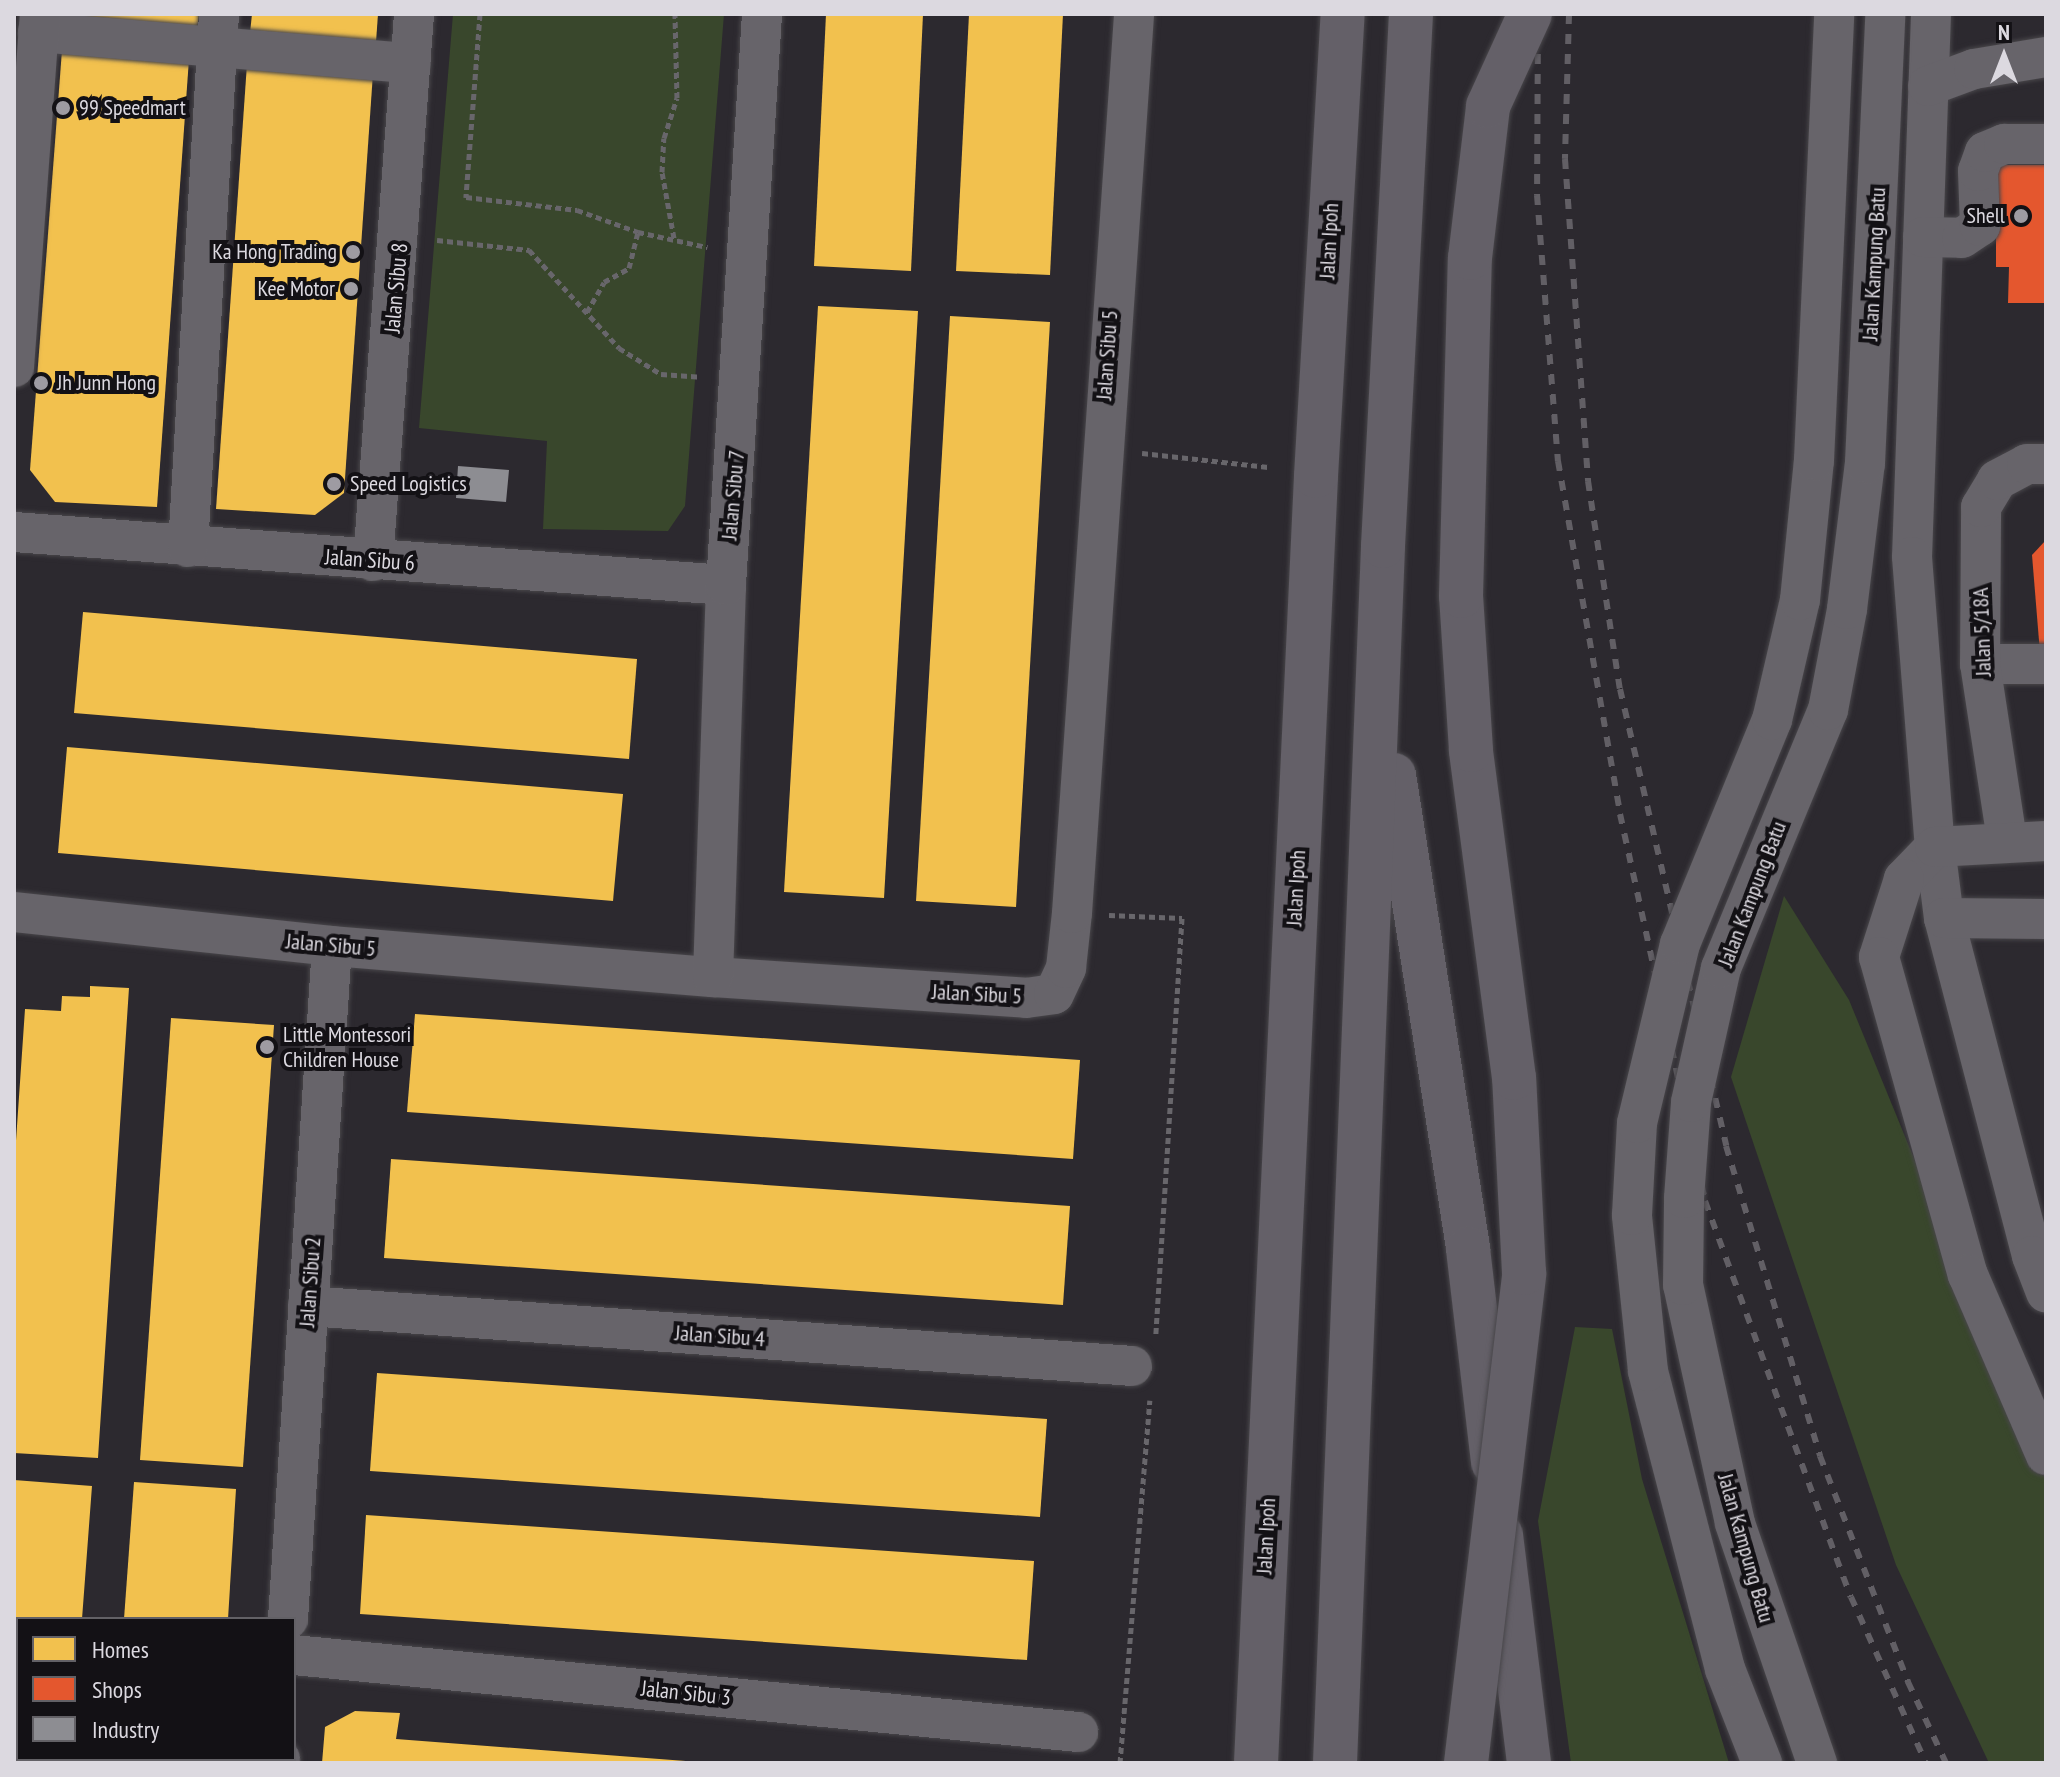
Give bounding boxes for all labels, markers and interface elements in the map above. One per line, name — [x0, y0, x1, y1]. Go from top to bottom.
north arrow — [1964, 16, 2044, 96]
text: N — [1998, 18, 2010, 46]
place label: 99 Speedmart — [79, 95, 186, 121]
marker: 99 Speedmart — [54, 99, 72, 117]
street label: Jalan Kampung Batu — [1857, 187, 1891, 341]
street label: Jalan Ipoh — [1314, 202, 1344, 280]
place label: Shell — [1967, 203, 2005, 229]
marker: Shell — [2012, 207, 2030, 225]
place label: Ka Hong Trading — [212, 239, 337, 265]
street label: Jalan Sibu 8 — [379, 242, 413, 334]
marker: Ka Hong Trading — [344, 243, 362, 261]
place label: Kee Motor — [257, 276, 335, 302]
marker: Kee Motor — [342, 280, 360, 298]
street label: Jalan Sibu 5 — [1091, 309, 1123, 401]
place label: Jh Junn Hong — [57, 370, 156, 396]
marker: Jh Junn Hong — [32, 374, 50, 392]
street label: Jalan Sibu 7 — [716, 449, 750, 541]
place label: Speed Logistics — [350, 471, 467, 497]
marker: Speed Logistics — [325, 475, 343, 493]
street label: Jalan Sibu 6 — [324, 544, 416, 576]
street label: Jalan 5/18A — [1967, 587, 1997, 677]
street label: Jalan Kampung Batu — [1712, 818, 1792, 970]
street label: Jalan Ipoh — [1281, 849, 1311, 927]
street label: Jalan Sibu 5 — [285, 928, 377, 962]
street label: Jalan Sibu 5 — [931, 978, 1023, 1010]
place label: Little Montessori Children House — [283, 1021, 411, 1072]
marker: Little Montessori Children House — [258, 1038, 276, 1056]
street label: Jalan Sibu 2 — [294, 1236, 326, 1328]
street label: Jalan Sibu 4 — [674, 1320, 766, 1352]
street label: Jalan Kampung Batu — [1712, 1471, 1780, 1625]
street label: Jalan Ipoh — [1251, 1497, 1281, 1575]
legend — [16, 1617, 296, 1761]
text: Homes — [92, 1634, 149, 1665]
text: Shops — [92, 1674, 142, 1705]
street label: Jalan Sibu 3 — [640, 1675, 732, 1711]
text: Industry — [92, 1714, 159, 1745]

